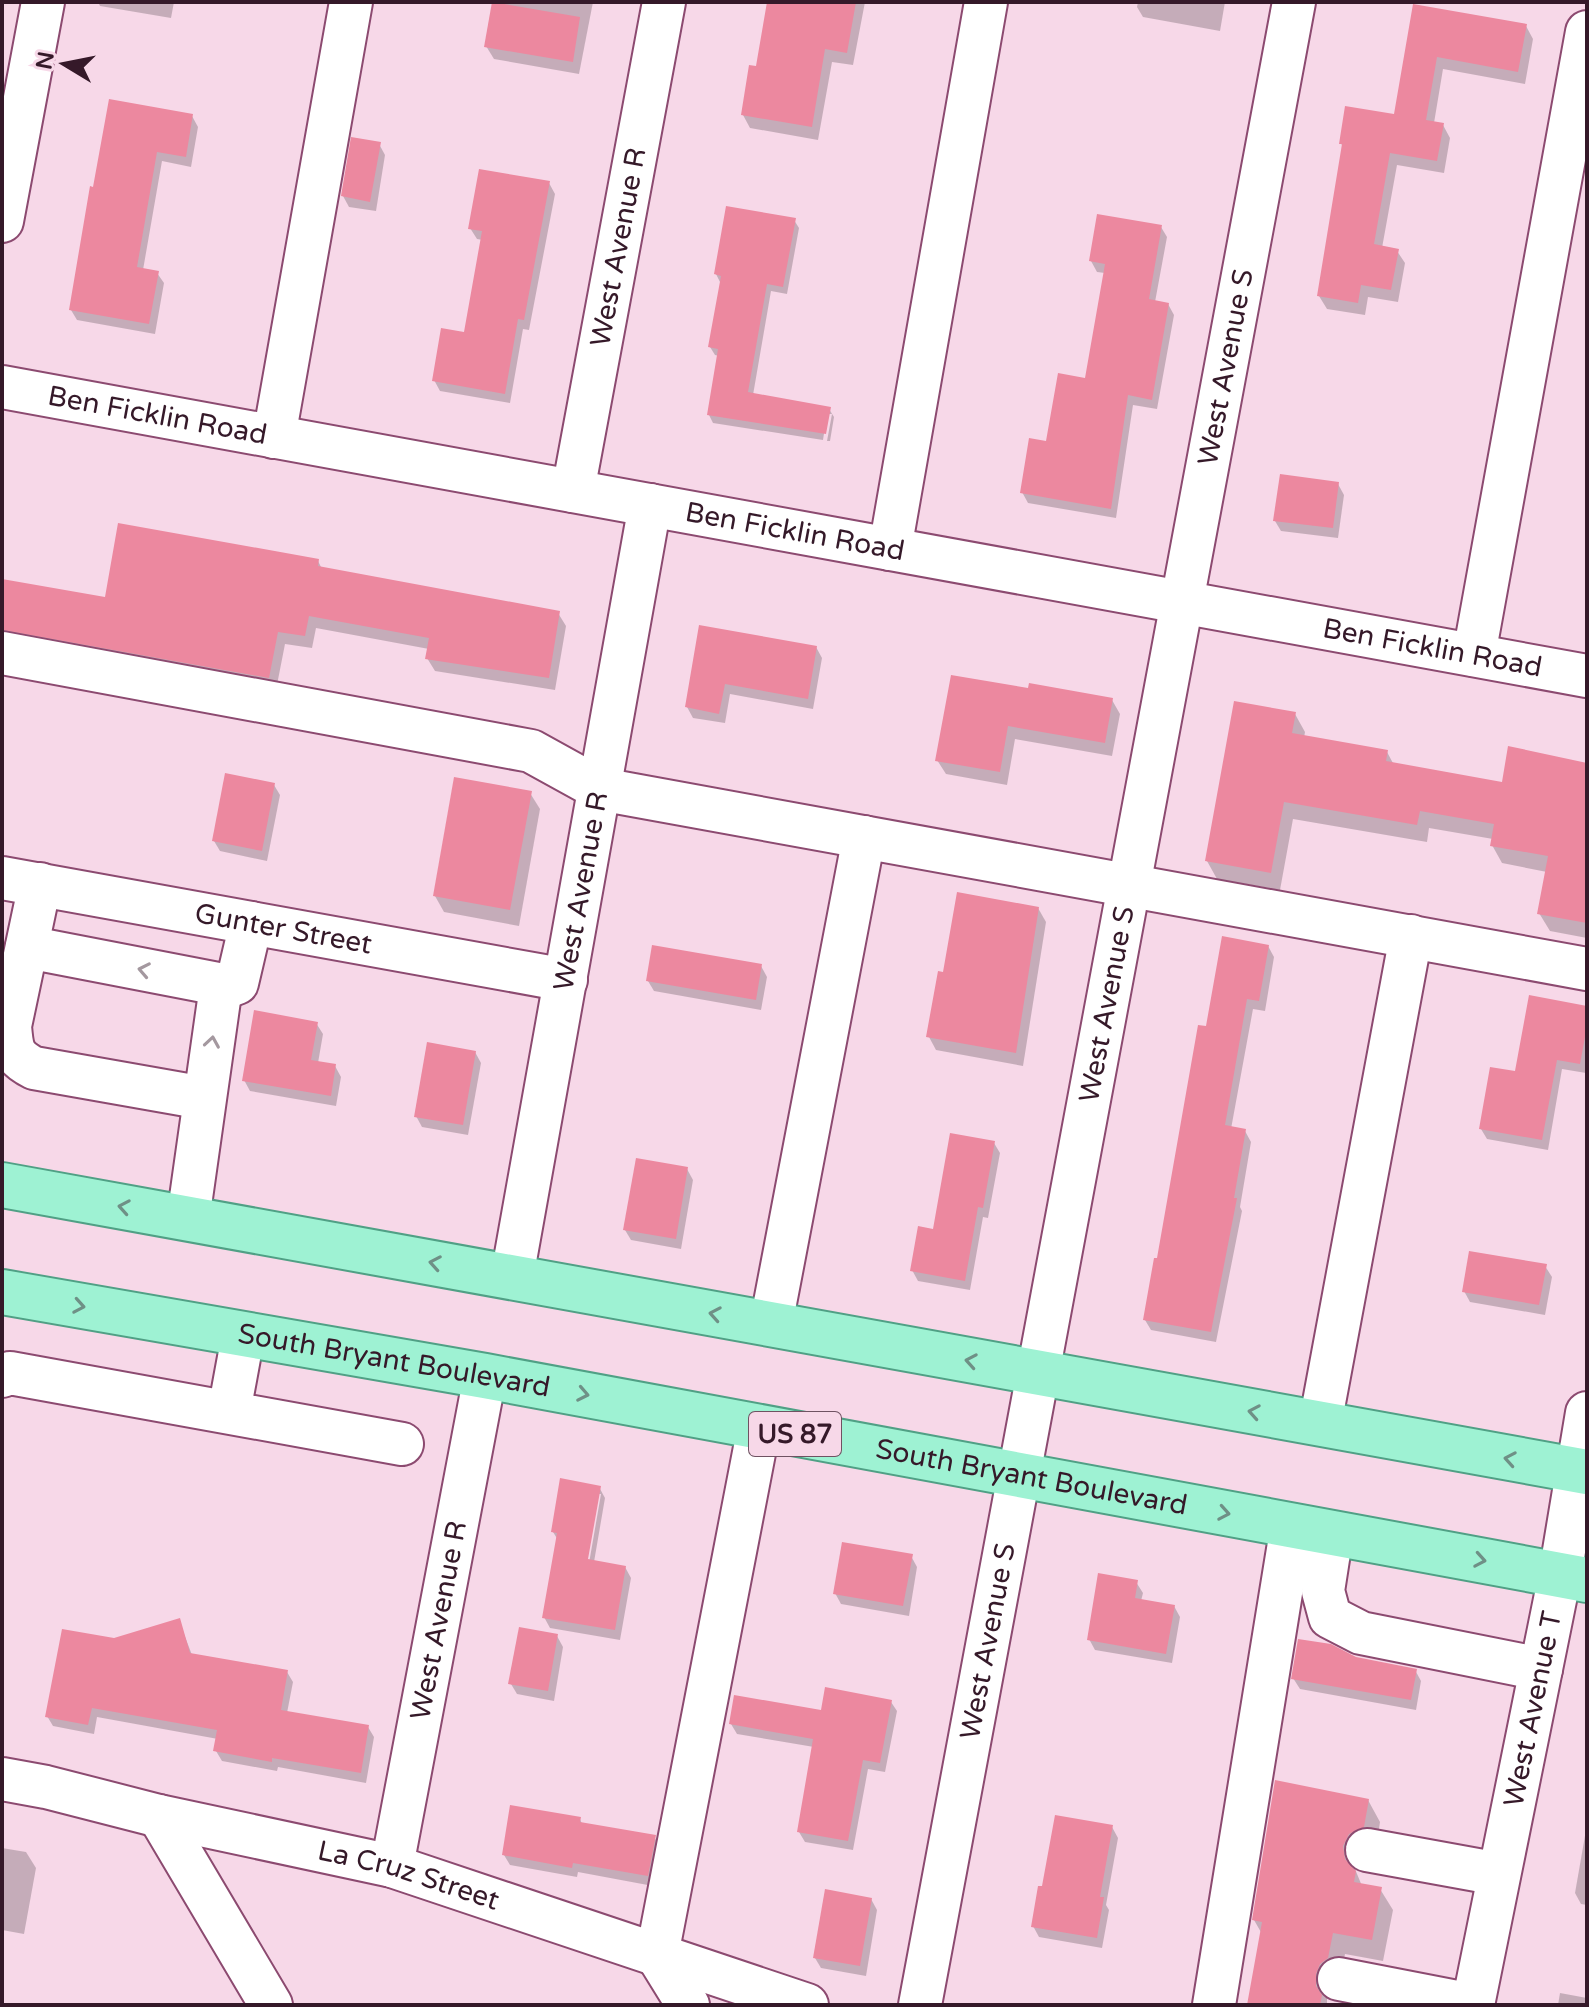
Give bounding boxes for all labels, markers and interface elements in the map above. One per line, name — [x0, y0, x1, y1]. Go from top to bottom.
north arrow — [24, 24, 104, 104]
text: N — [31, 50, 60, 72]
street label: West Avenue R — [583, 145, 654, 349]
street label: West Avenue S — [1191, 266, 1261, 468]
street label: Ben Ficklin Road — [45, 379, 270, 452]
street label: Ben Ficklin Road — [683, 495, 907, 568]
street label: Ben Ficklin Road — [1320, 611, 1545, 684]
street label: West Avenue R — [546, 789, 615, 993]
street label: Gunter Street — [192, 896, 375, 962]
street label: West Avenue S — [1072, 903, 1142, 1105]
one-way arrow — [138, 962, 151, 979]
one-way arrow — [203, 1035, 220, 1049]
one-way arrow — [117, 1200, 131, 1217]
one-way arrow — [428, 1256, 442, 1273]
one-way arrow — [72, 1297, 86, 1314]
one-way arrow — [708, 1307, 722, 1324]
street label: South Bryant Boulevard — [235, 1316, 553, 1405]
one-way arrow — [964, 1354, 978, 1371]
one-way arrow — [576, 1385, 590, 1402]
one-way arrow — [1248, 1405, 1261, 1422]
road number: US 87 — [749, 1412, 841, 1456]
street label: South Bryant Boulevard — [873, 1432, 1190, 1523]
one-way arrow — [1503, 1451, 1517, 1468]
one-way arrow — [1217, 1504, 1231, 1521]
street label: West Avenue R — [403, 1518, 474, 1723]
street label: West Avenue S — [953, 1540, 1023, 1742]
one-way arrow — [1473, 1550, 1487, 1567]
street label: West Avenue T — [1497, 1608, 1569, 1810]
street label: La Cruz Street — [315, 1834, 504, 1918]

